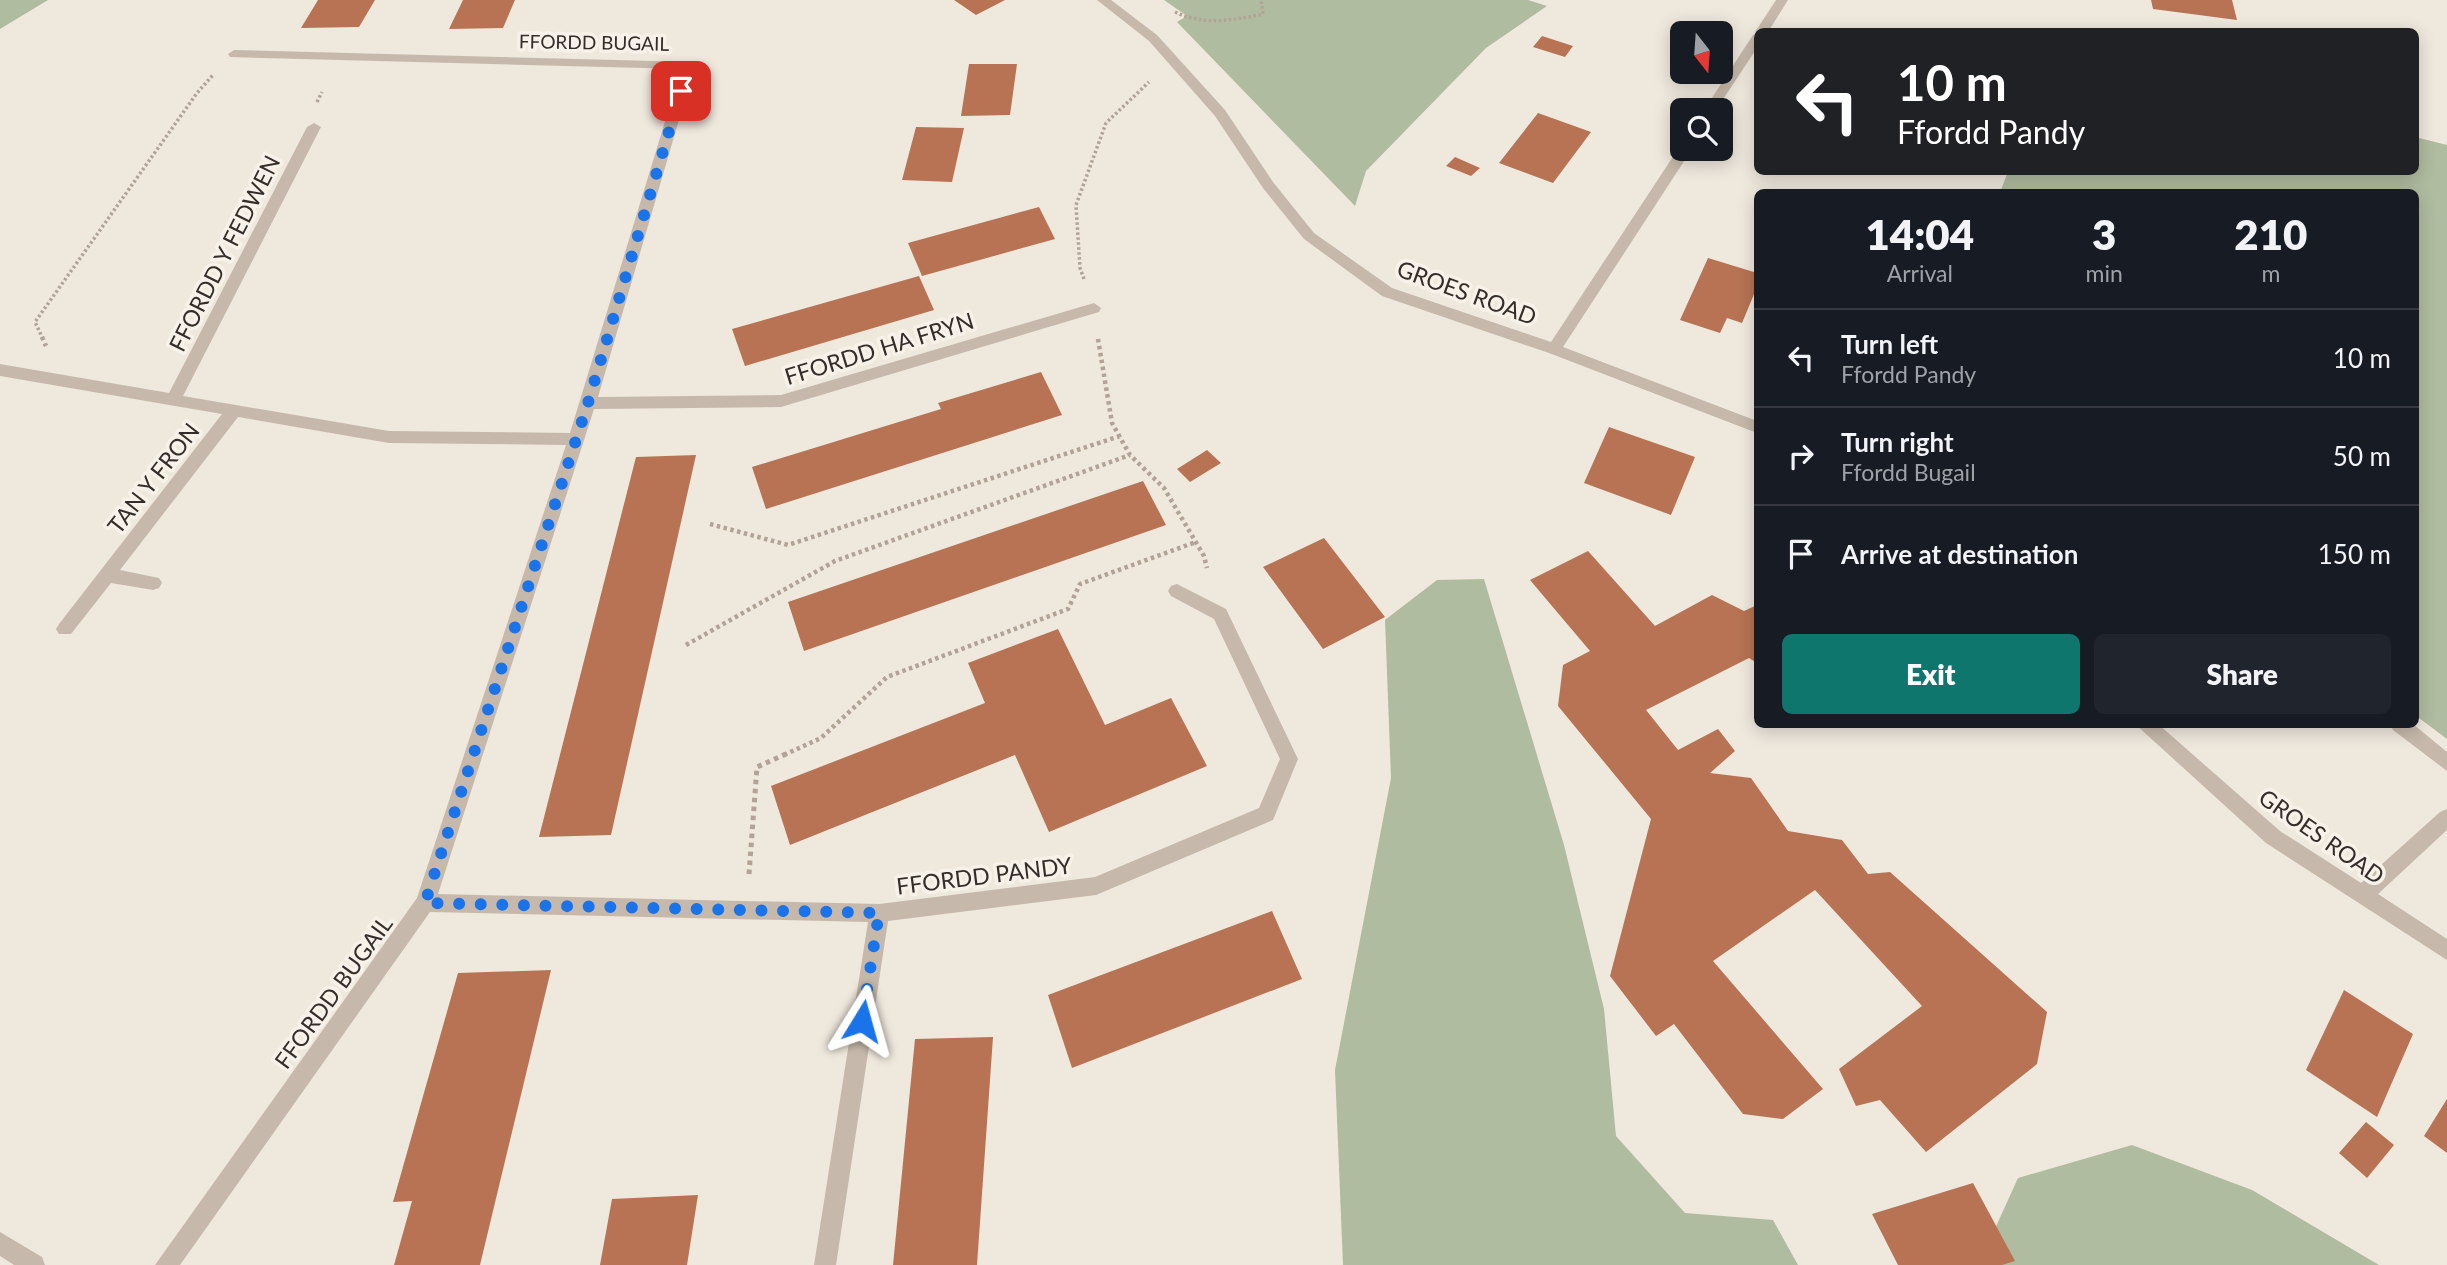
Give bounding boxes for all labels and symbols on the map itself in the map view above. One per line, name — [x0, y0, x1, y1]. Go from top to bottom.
north arrow — [1670, 21, 1732, 84]
street label: FFORDD BUGAIL — [519, 29, 670, 55]
pin — [651, 61, 711, 121]
street label: FFORDD Y FEDWEN — [162, 150, 286, 356]
street label: GROES ROAD — [1393, 254, 1541, 330]
street label: FFORDD HA FRYN — [781, 306, 977, 390]
street label: TAN Y FRON — [101, 417, 205, 539]
street label: GROES ROAD — [2254, 783, 2390, 889]
street label: FFORDD PANDY — [895, 850, 1074, 900]
street label: FFORDD BUGAIL — [268, 910, 398, 1074]
position arrow — [825, 984, 899, 1058]

